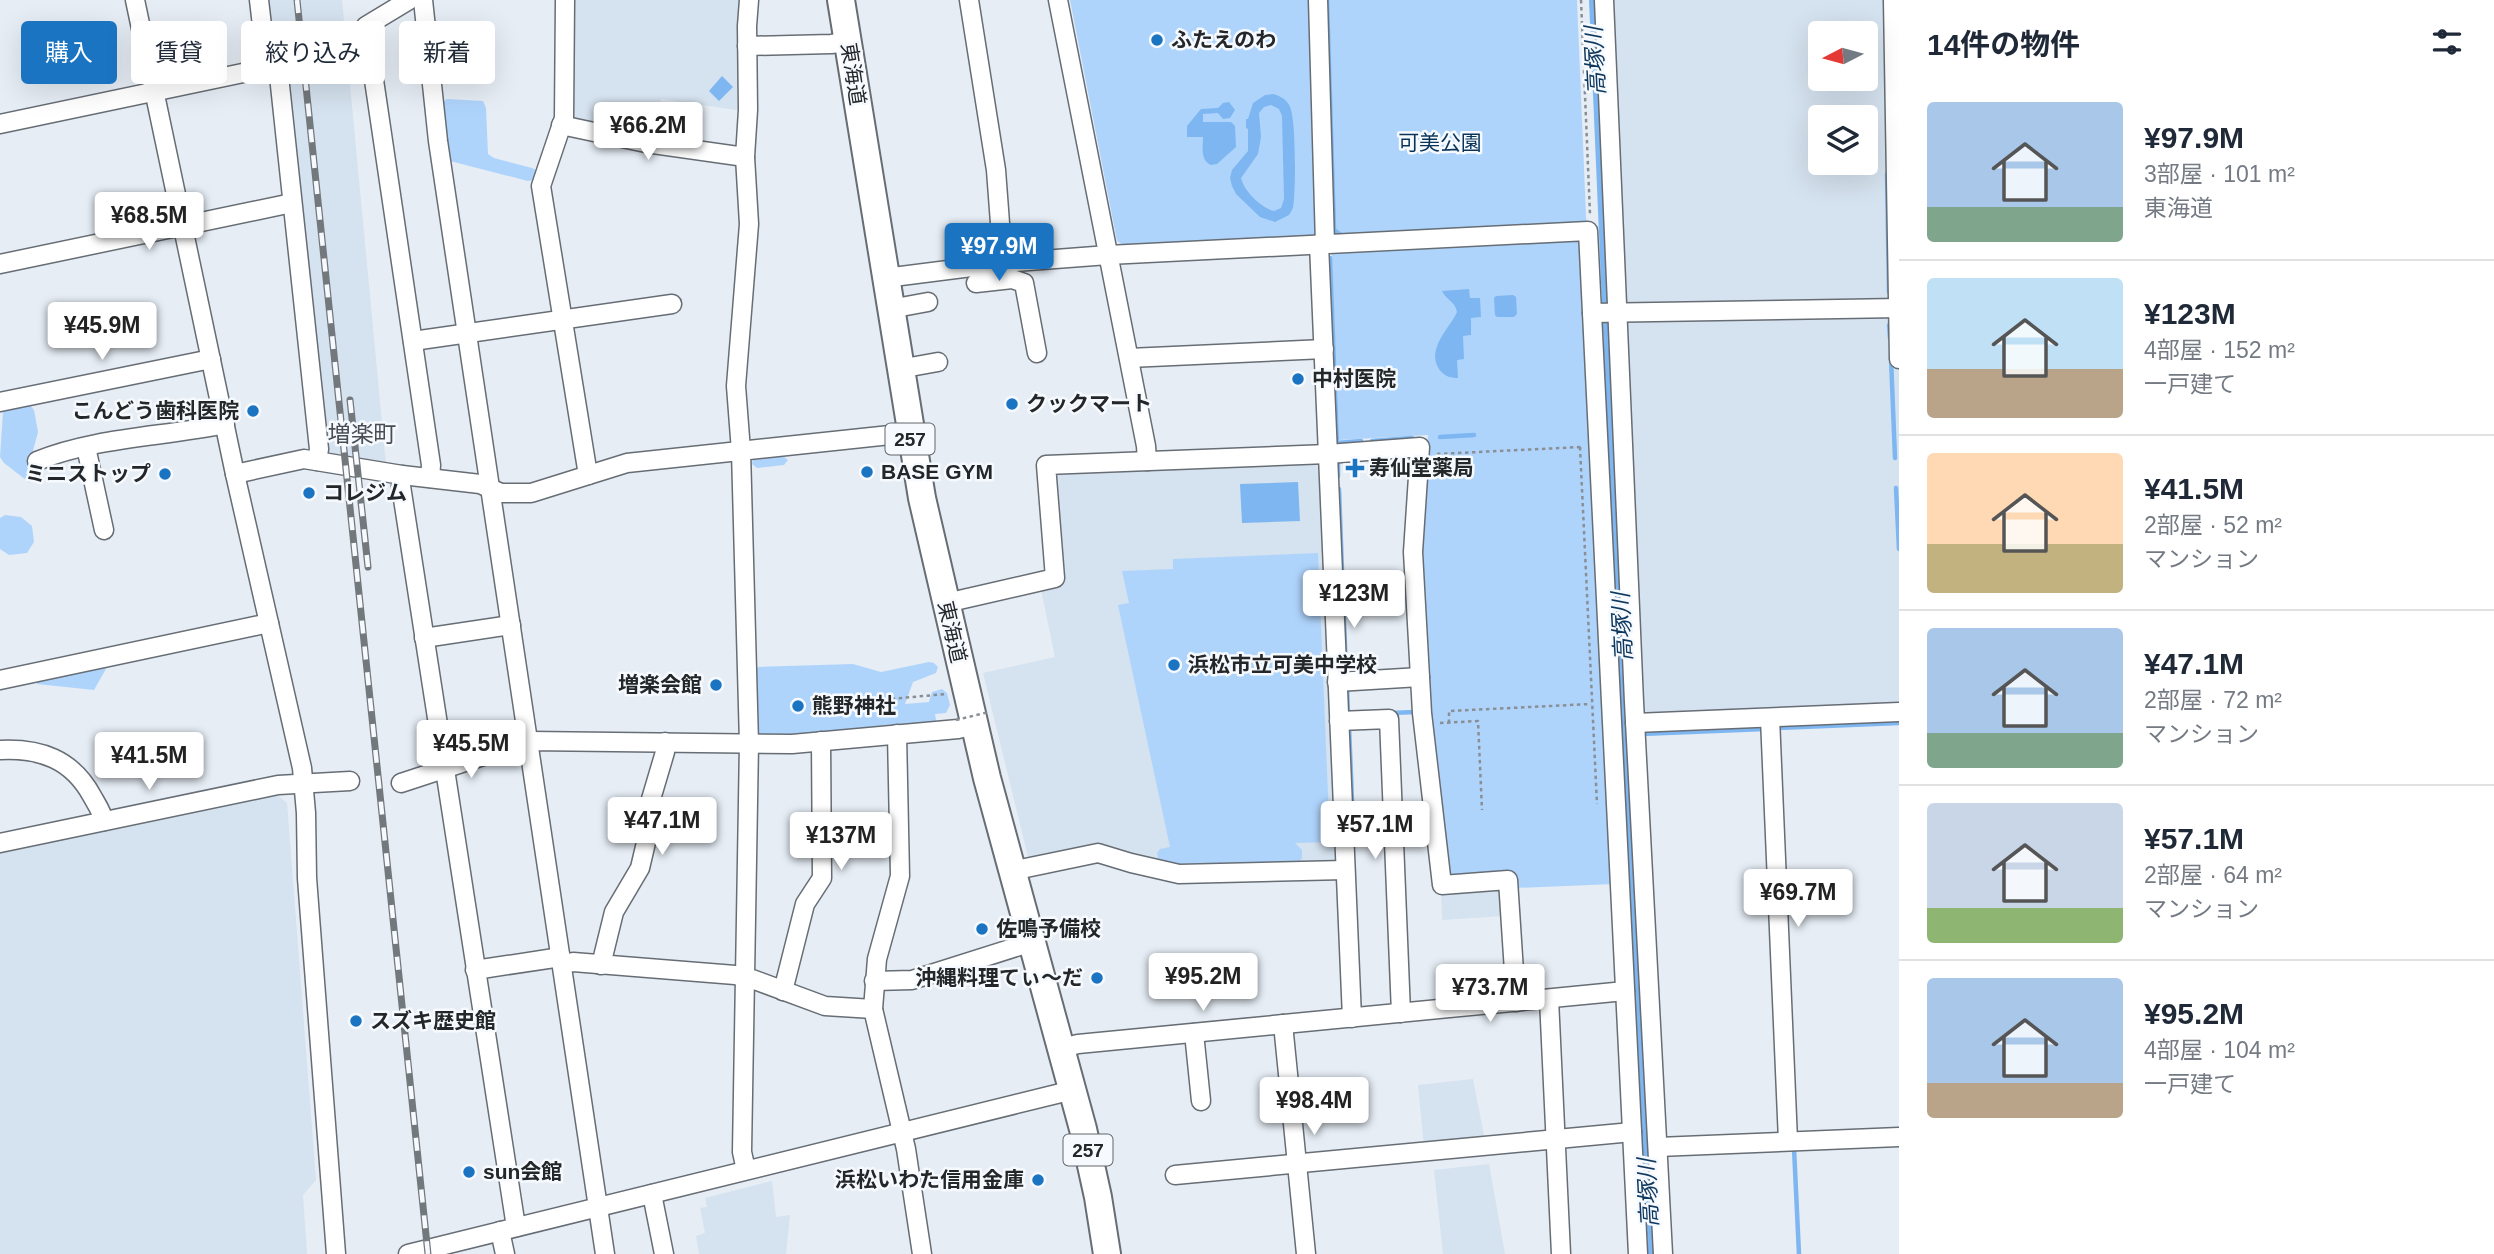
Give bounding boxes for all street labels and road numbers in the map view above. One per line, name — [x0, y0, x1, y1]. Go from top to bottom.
street label: 東海道 — [837, 41, 870, 107]
road number: 257 — [886, 424, 934, 454]
street label: 東海道 — [934, 599, 971, 665]
road number: 257 — [1064, 1134, 1112, 1166]

